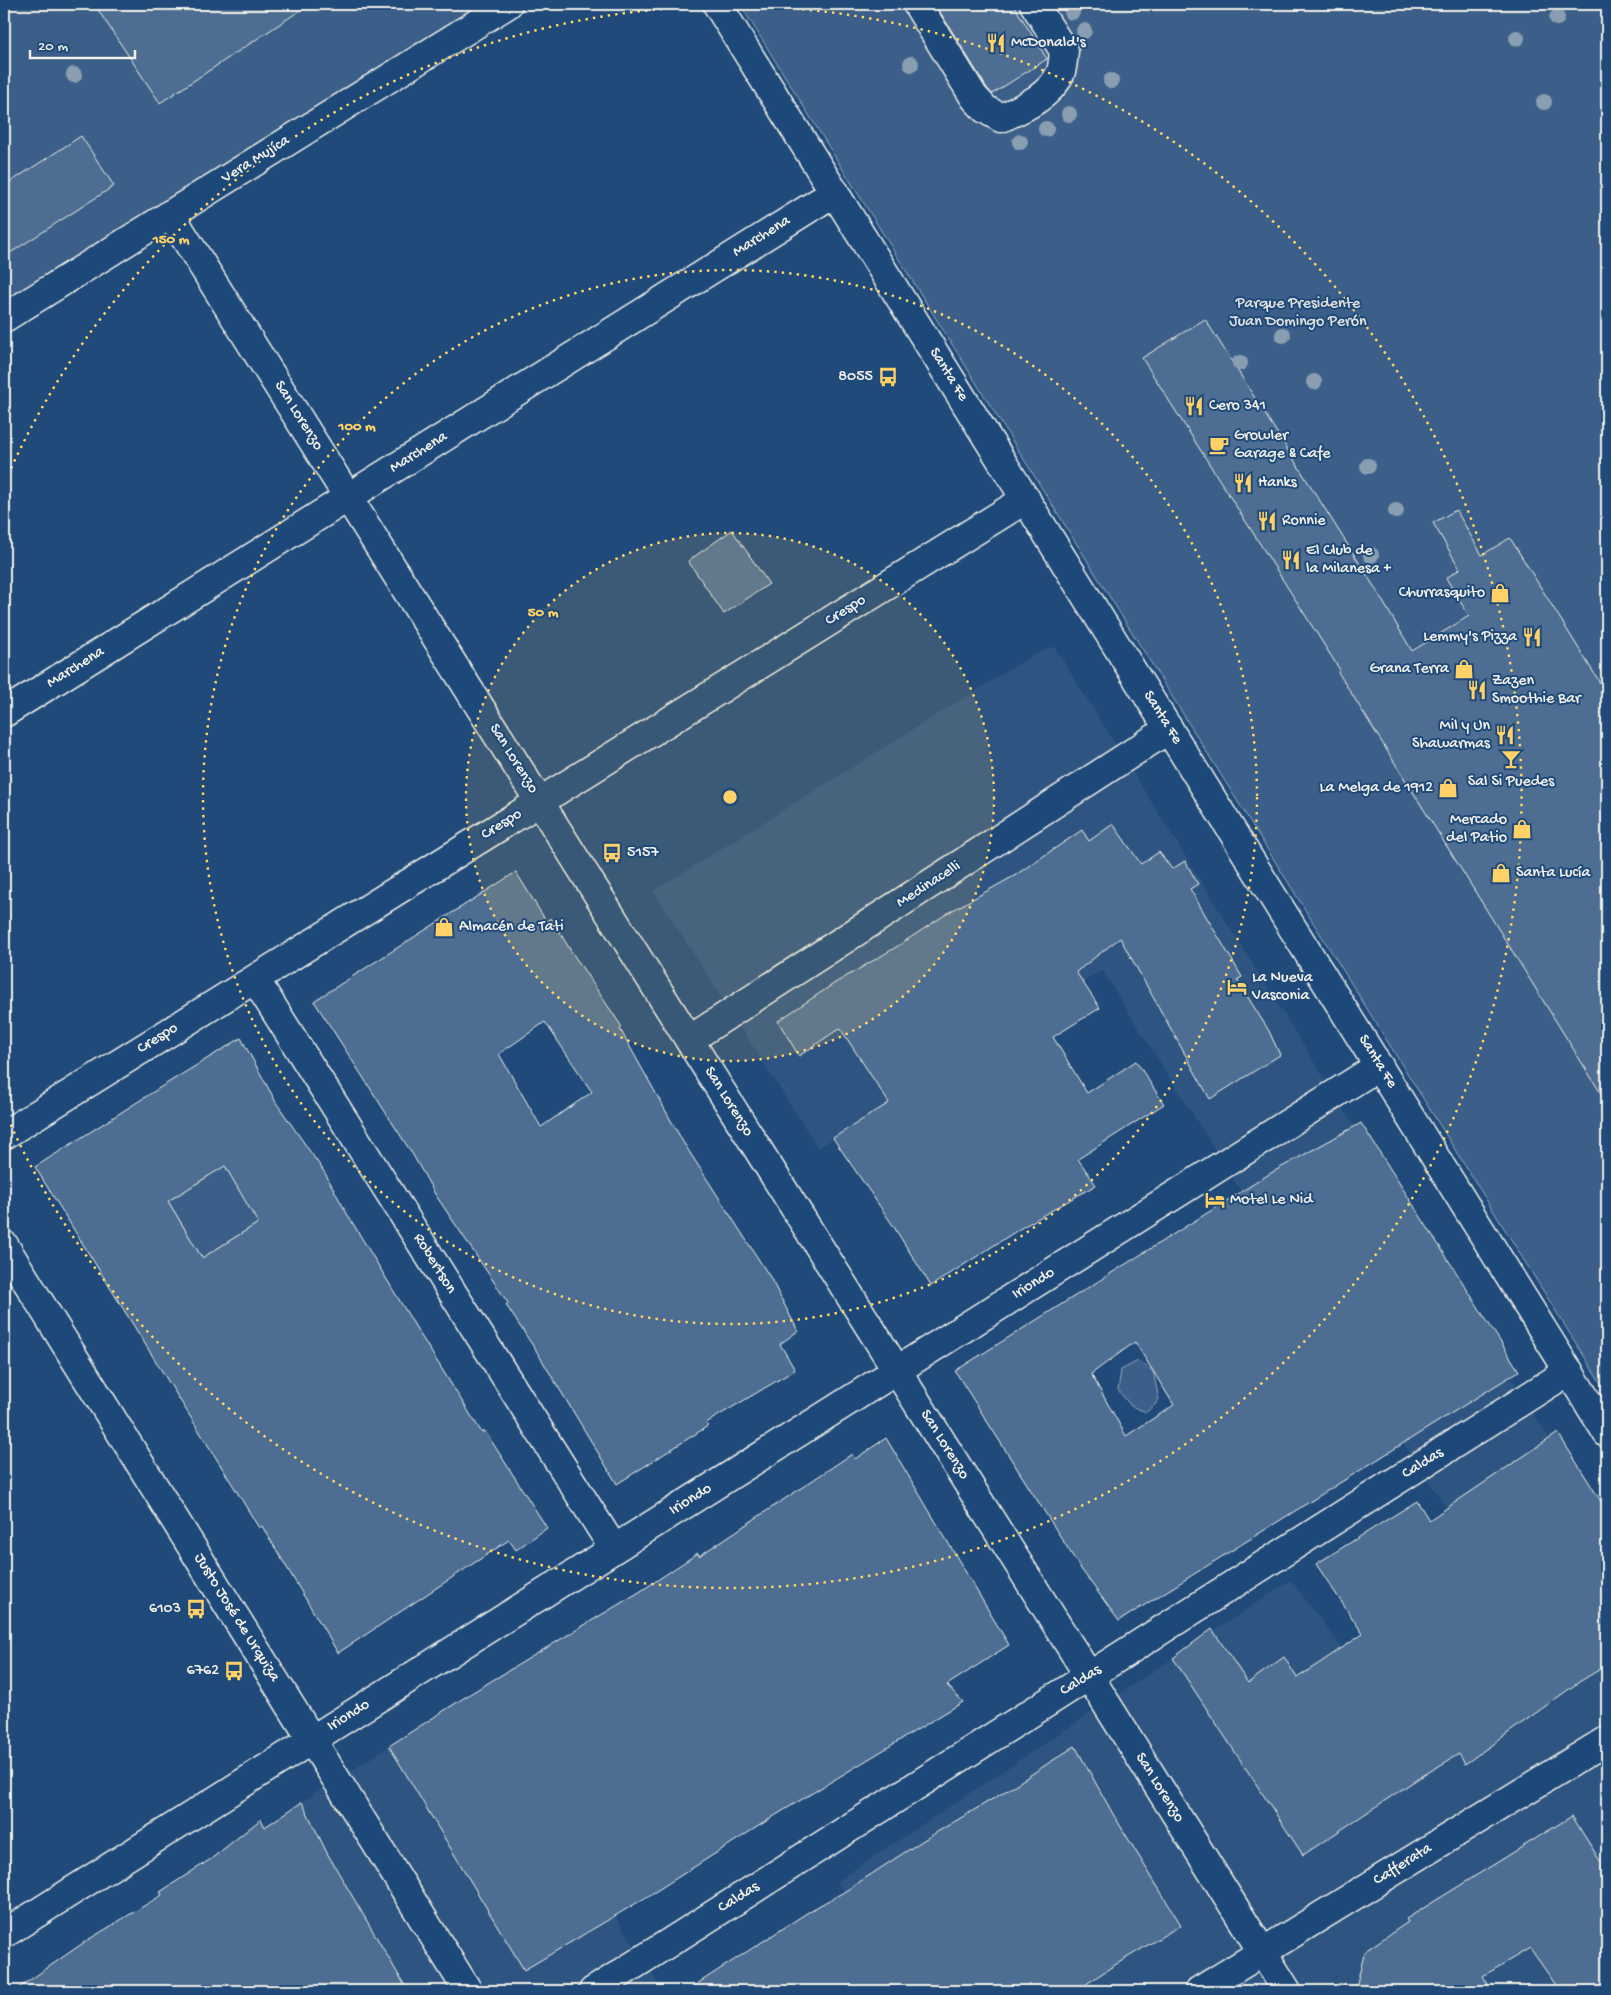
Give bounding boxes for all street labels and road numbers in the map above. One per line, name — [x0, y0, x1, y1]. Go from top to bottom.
street label: Vera Mujíca — [218, 131, 294, 189]
street label: Marchena — [730, 211, 795, 262]
street label: Santa Fe — [924, 345, 972, 406]
street label: San Lorenzo — [269, 378, 327, 454]
street label: Marchena — [387, 427, 452, 478]
street label: Crespo — [822, 591, 870, 631]
street label: Marchena — [44, 642, 109, 693]
street label: Santa Fe — [1138, 688, 1186, 749]
street label: San Lorenzo — [484, 721, 542, 797]
street label: Crespo — [478, 805, 526, 845]
street label: Medinacelli — [893, 857, 965, 913]
street label: Crespo — [134, 1019, 182, 1059]
street label: Santa Fe — [1353, 1032, 1401, 1093]
street label: San Lorenzo — [699, 1064, 757, 1140]
street label: Robertson — [408, 1230, 460, 1298]
street label: Iriondo — [1009, 1264, 1059, 1304]
street label: San Lorenzo — [915, 1407, 973, 1483]
street label: Caldas — [1399, 1443, 1448, 1484]
street label: Iriondo — [666, 1480, 716, 1520]
street label: Justo José de Urquiza — [189, 1550, 284, 1687]
street label: Caldas — [1057, 1660, 1106, 1701]
street label: Iriondo — [324, 1696, 374, 1736]
street label: San Lorenzo — [1130, 1750, 1188, 1826]
street label: Cafferata — [1370, 1839, 1437, 1890]
street label: Caldas — [715, 1877, 764, 1918]

